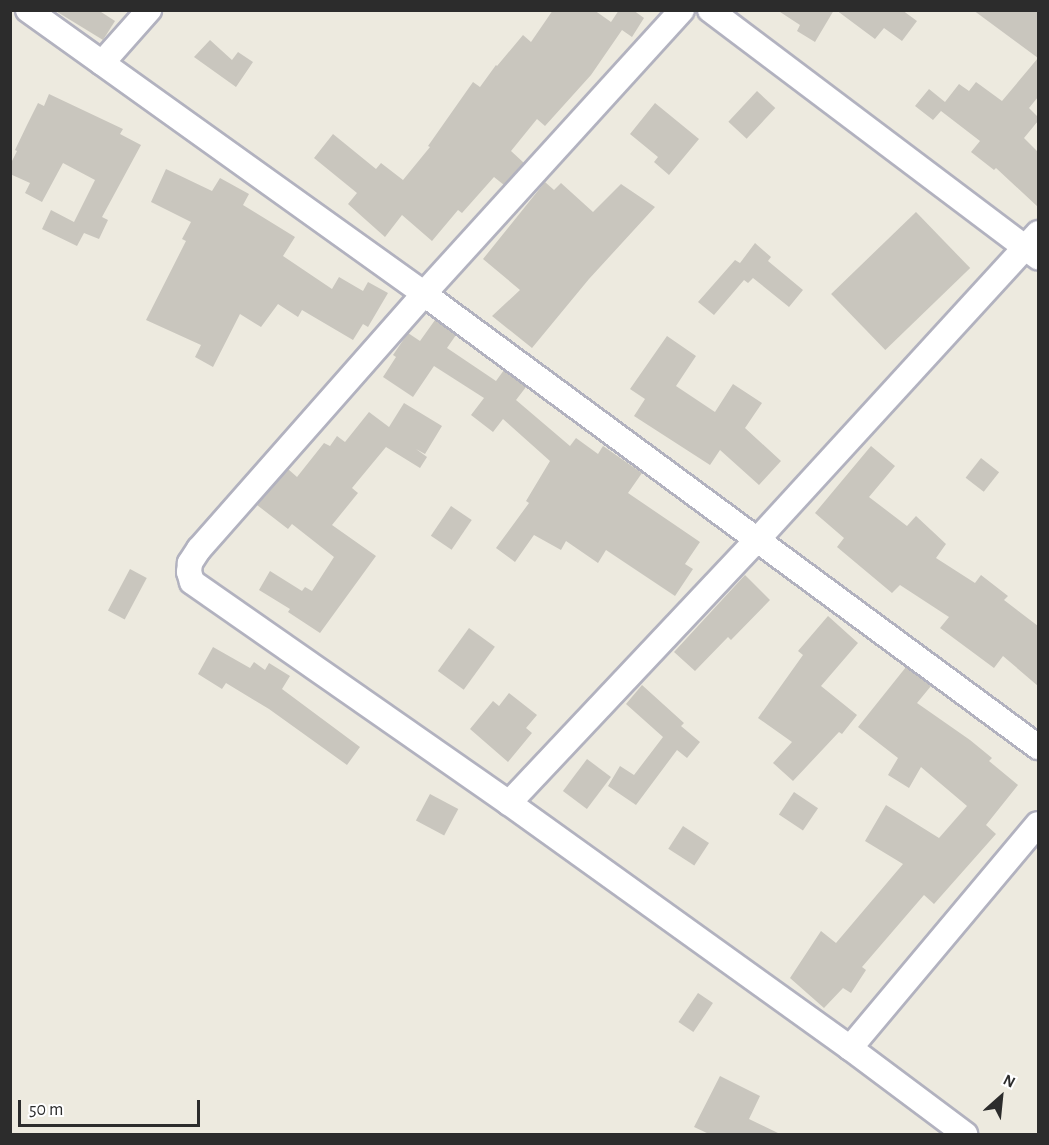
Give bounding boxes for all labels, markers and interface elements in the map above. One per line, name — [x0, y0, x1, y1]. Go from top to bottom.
north arrow — [971, 1067, 1031, 1127]
text: N — [1001, 1071, 1018, 1091]
scale bar — [21, 1088, 202, 1126]
text: 50 m — [29, 1101, 63, 1119]

